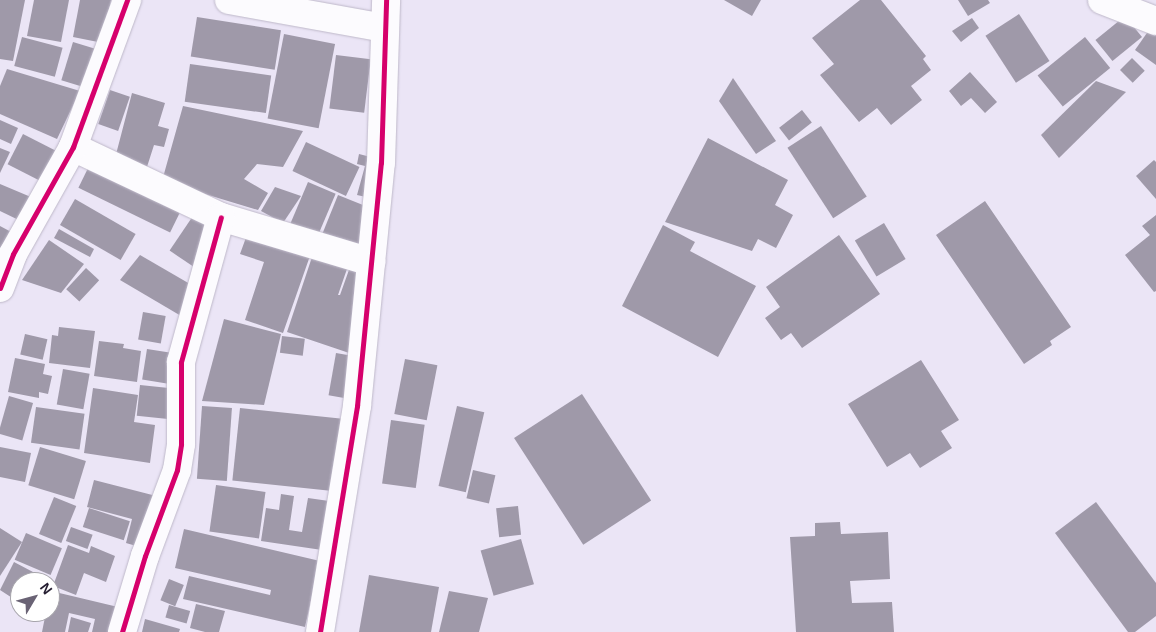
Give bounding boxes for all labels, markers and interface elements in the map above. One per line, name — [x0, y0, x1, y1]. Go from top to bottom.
north arrow — [10, 572, 60, 622]
text: N — [37, 580, 56, 597]

